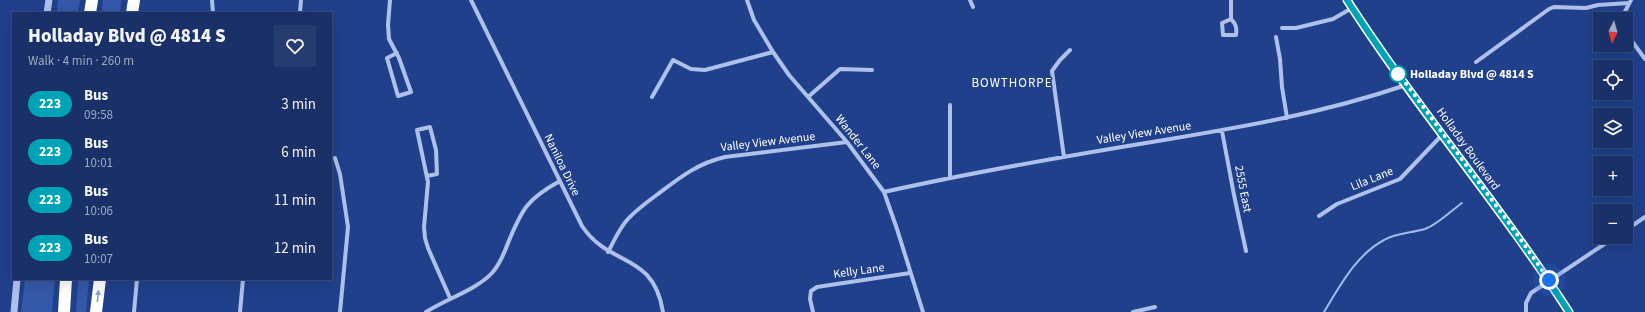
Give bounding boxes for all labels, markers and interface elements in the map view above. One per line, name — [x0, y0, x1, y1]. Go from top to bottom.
north arrow — [1593, 12, 1633, 52]
map controls — [1593, 12, 1633, 244]
text: Holladay Blvd @ 4814 S — [28, 23, 226, 50]
button: heart — [274, 25, 316, 67]
text: Walk · 4 min · 260 m — [28, 52, 134, 70]
button: locate — [1593, 60, 1633, 100]
marker: Holladay Blvd @ 4814 S — [1389, 65, 1407, 83]
place label: Holladay Blvd @ 4814 S — [1410, 66, 1534, 83]
district label: BOWTHORPE — [971, 74, 1053, 92]
text: Bus — [84, 85, 108, 106]
text: 223 — [39, 94, 61, 114]
text: 3 min — [281, 94, 316, 115]
street label: Holladay Boulevard — [1432, 104, 1504, 194]
text: 09:58 — [84, 106, 113, 124]
button: layers — [1593, 108, 1633, 148]
street label: Wander Lane — [831, 111, 885, 173]
street label: Valley View Avenue — [1096, 117, 1192, 149]
street label: Valley View Avenue — [720, 128, 816, 156]
street label: Naniloa Drive — [540, 131, 584, 199]
text: Bus — [84, 133, 108, 154]
text: 223 — [39, 142, 61, 162]
text: 6 min — [281, 142, 316, 163]
text: 10:01 — [84, 154, 113, 172]
button: + — [1593, 156, 1633, 196]
street label: Lila Lane — [1348, 163, 1396, 195]
street label: 2555 East — [1230, 164, 1256, 214]
text: Bus — [84, 181, 108, 202]
text: 223 — [39, 190, 61, 210]
text: 11 min — [274, 190, 316, 211]
text: 10:06 — [84, 202, 113, 220]
button: − — [1593, 204, 1633, 244]
text: Bus — [84, 229, 108, 250]
text: 223 — [39, 238, 61, 258]
text: 12 min — [274, 238, 316, 259]
text: 10:07 — [84, 250, 113, 268]
street label: Kelly Lane — [832, 259, 886, 283]
your location — [1539, 270, 1559, 290]
one-way arrow — [95, 289, 101, 302]

